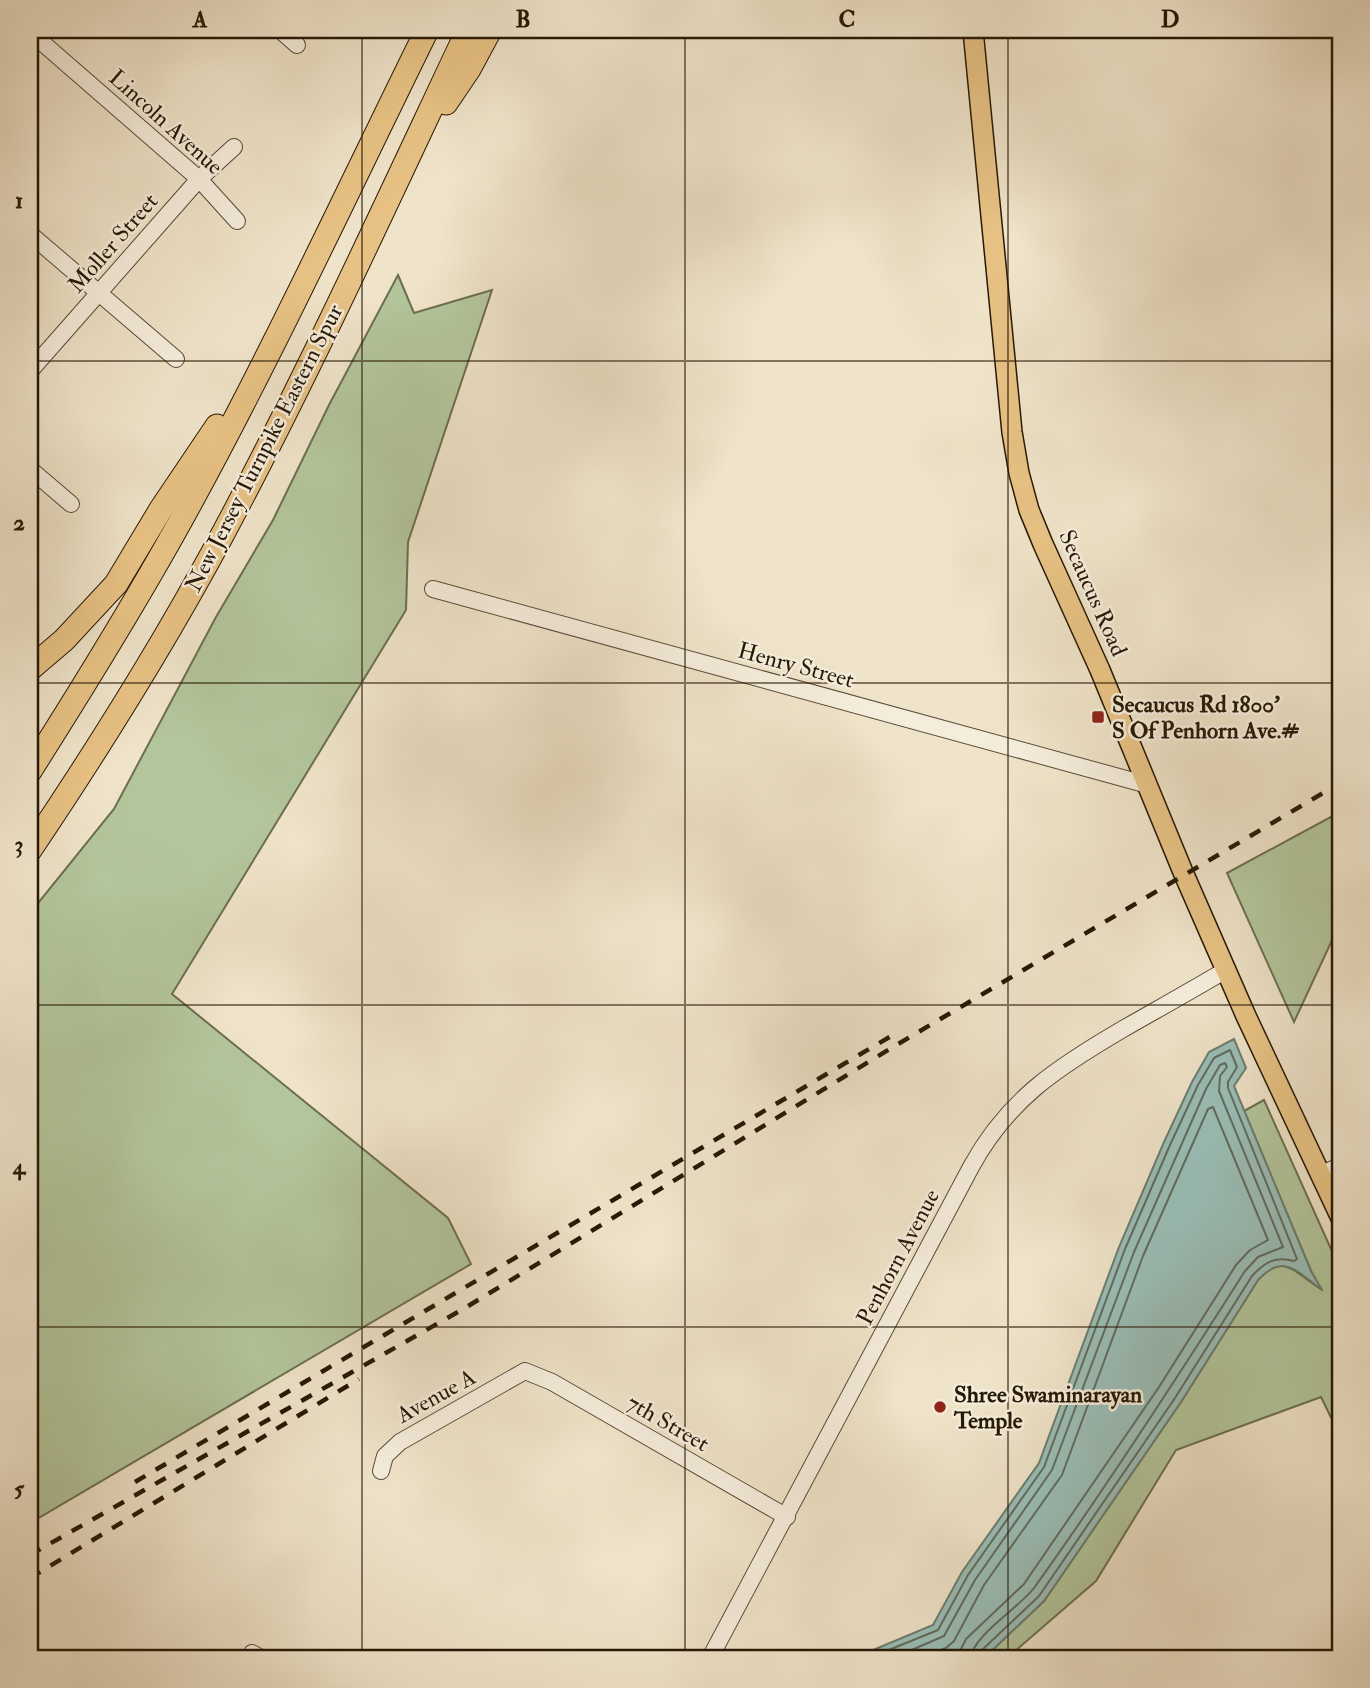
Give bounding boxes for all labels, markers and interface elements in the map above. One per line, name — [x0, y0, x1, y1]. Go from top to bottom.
text: A — [192, 5, 208, 34]
text: B — [515, 5, 531, 34]
text: C — [839, 5, 855, 34]
text: D — [1161, 5, 1179, 34]
street label: Lincoln Avenue — [103, 63, 229, 181]
text: 1 — [15, 186, 23, 215]
street label: Moller Street — [62, 187, 164, 299]
street label: New Jersey Turnpike Eastern Spur — [179, 299, 350, 597]
text: 2 — [13, 508, 25, 537]
street label: Secaucus Road — [1052, 525, 1134, 661]
street label: Henry Street — [735, 636, 857, 694]
place label: Secaucus Rd 1800' S Of Penhorn Ave.# — [1112, 690, 1299, 745]
marker: Secaucus Rd 1800' S Of Penhorn Ave.# — [1090, 709, 1106, 725]
text: 3 — [15, 830, 23, 859]
text: 4 — [12, 1152, 27, 1181]
street label: Penhorn Avenue — [850, 1184, 946, 1330]
street label: Avenue A — [390, 1362, 481, 1430]
place label: Shree Swaminarayan Temple — [953, 1380, 1142, 1436]
street label: 7th Street — [622, 1388, 714, 1458]
marker: Shree Swaminarayan Temple — [932, 1399, 948, 1415]
text: 5 — [14, 1474, 25, 1503]

